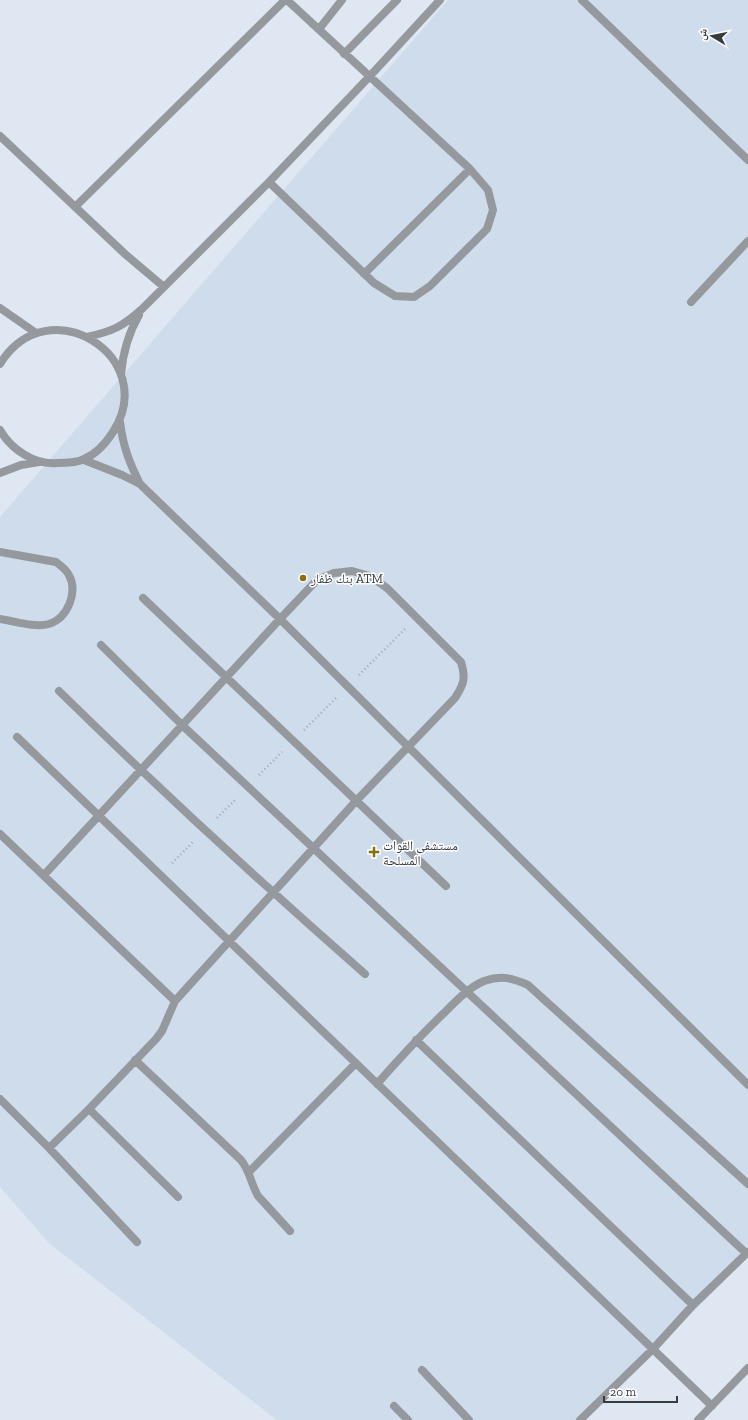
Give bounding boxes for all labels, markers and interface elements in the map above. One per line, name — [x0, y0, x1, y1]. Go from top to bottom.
north arrow — [692, 16, 732, 56]
text: ش — [695, 27, 711, 41]
place label: بنك ظفار ATM — [310, 571, 383, 587]
marker: بنك ظفار ATM — [298, 573, 308, 583]
place label: مستشفى القوات المسلحة — [383, 838, 458, 868]
marker: مستشفى القوات المسلحة — [368, 846, 380, 858]
scale bar — [604, 1378, 677, 1404]
text: 20 m — [610, 1385, 637, 1399]

